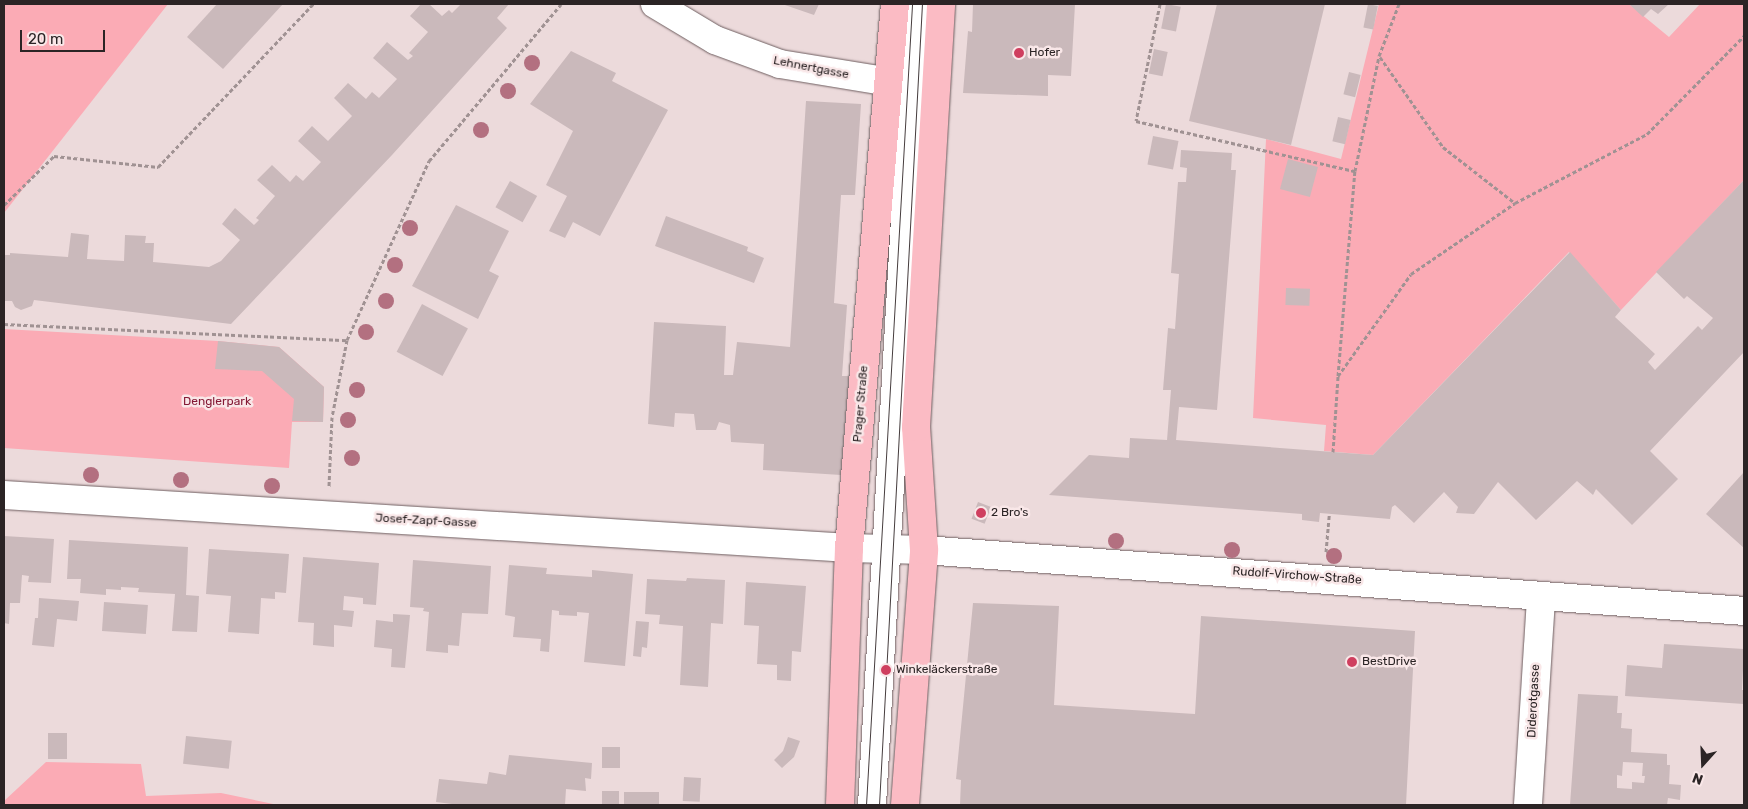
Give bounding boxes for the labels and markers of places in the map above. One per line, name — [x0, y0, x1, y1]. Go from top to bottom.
place label: Hofer — [1029, 46, 1060, 60]
marker: Hofer — [1013, 47, 1025, 59]
place label: 2 Bro's — [991, 506, 1028, 520]
marker: 2 Bro's — [975, 507, 987, 519]
place label: BestDrive — [1362, 655, 1416, 669]
marker: BestDrive — [1346, 656, 1358, 668]
place label: Winkeläckerstraße — [896, 663, 997, 677]
marker: Winkeläckerstraße — [880, 664, 892, 676]

